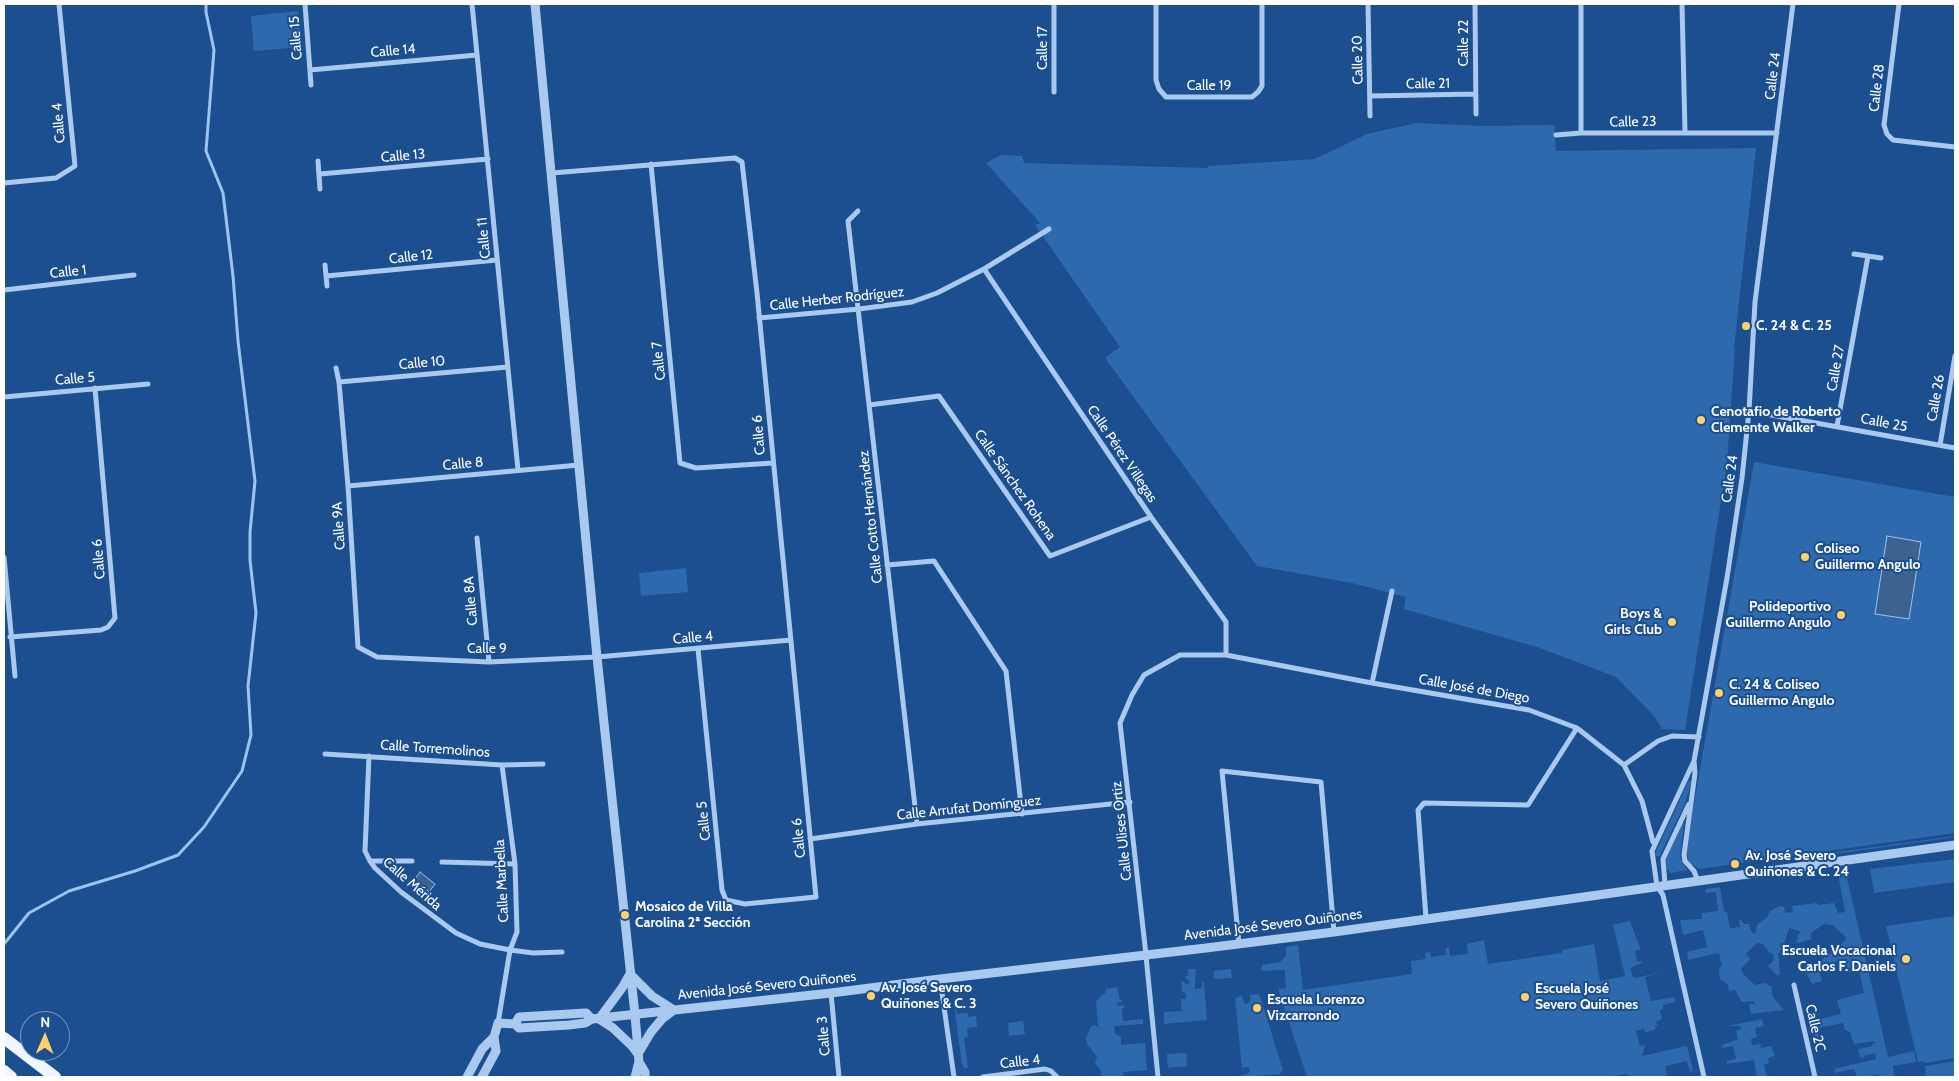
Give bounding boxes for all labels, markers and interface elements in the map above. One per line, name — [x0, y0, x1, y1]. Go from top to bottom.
street label: Calle 15 — [286, 15, 306, 61]
street label: Calle 22 — [1456, 20, 1472, 66]
street label: Calle 17 — [1035, 26, 1051, 70]
street label: Calle 20 — [1349, 35, 1367, 85]
street label: Calle 14 — [370, 41, 416, 61]
street label: Calle 24 — [1762, 51, 1784, 101]
street label: Calle 28 — [1866, 63, 1888, 113]
street label: Calle 21 — [1406, 75, 1450, 93]
street label: Calle 19 — [1187, 78, 1231, 94]
street label: Calle 4 — [49, 102, 69, 144]
street label: Calle 23 — [1609, 113, 1657, 131]
street label: Calle 13 — [380, 146, 426, 166]
street label: Calle 11 — [474, 217, 494, 259]
street label: Calle 12 — [388, 246, 434, 268]
street label: Calle 1 — [49, 262, 87, 282]
street label: Calle Herber Rodríguez — [769, 284, 905, 314]
place label: C. 24 & C. 25 — [1756, 318, 1832, 334]
marker: C. 24 & C. 25 — [1740, 320, 1752, 332]
street label: Calle 7 — [649, 341, 669, 381]
street label: Calle 27 — [1824, 344, 1848, 392]
street label: Calle 10 — [398, 353, 446, 373]
street label: Calle 5 — [54, 369, 96, 389]
street label: Calle 26 — [1924, 373, 1948, 423]
street label: Calle Pérez Villegas — [1083, 402, 1161, 506]
place label: Cenotafio de Roberto Clemente Walker — [1711, 404, 1841, 437]
street label: Calle 25 — [1859, 410, 1909, 436]
street label: Calle 6 — [749, 414, 769, 456]
marker: Cenotafio de Roberto Clemente Walker — [1695, 414, 1707, 426]
street label: Calle Sánchez Rohena — [971, 427, 1059, 543]
street label: Calle Cotto Hernández — [856, 450, 886, 584]
street label: Calle 8 — [442, 454, 484, 474]
street label: Calle 24 — [1718, 454, 1742, 504]
street label: Calle 9A — [329, 501, 349, 551]
street label: Calle 6 — [89, 538, 109, 580]
place label: Coliseo Guillermo Angulo — [1815, 541, 1921, 574]
marker: Coliseo Guillermo Angulo — [1799, 551, 1811, 563]
street label: Calle 8A — [460, 576, 482, 626]
place label: Polideportivo Guillermo Angulo — [1725, 599, 1831, 632]
place label: Boys & Girls Club — [1604, 606, 1662, 638]
marker: Polideportivo Guillermo Angulo — [1835, 609, 1847, 621]
marker: Boys & Girls Club — [1666, 616, 1678, 628]
street label: Calle 4 — [672, 628, 714, 648]
street label: Calle 9 — [467, 641, 507, 657]
street label: Calle José de Diego — [1417, 671, 1531, 707]
place label: C. 24 & Coliseo Guillermo Angulo — [1729, 677, 1835, 710]
marker: C. 24 & Coliseo Guillermo Angulo — [1713, 687, 1725, 699]
street label: Calle Torremolinos — [380, 737, 490, 761]
street label: Calle Ulises Ortiz — [1108, 781, 1136, 881]
street label: Calle Arrufat Domínguez — [896, 792, 1042, 824]
street label: Calle 5 — [694, 800, 714, 842]
street label: Calle 6 — [789, 817, 809, 859]
street label: Calle Marbella — [491, 839, 513, 923]
place label: Av. José Severo Quiñones & C. 24 — [1745, 848, 1849, 880]
street label: Calle Mérida — [379, 854, 445, 914]
marker: Av. José Severo Quiñones & C. 24 — [1729, 858, 1741, 870]
place label: Mosaico de Villa Carolina 2ª Sección — [635, 899, 751, 932]
street label: Avenida José Severo Quiñones — [1183, 906, 1363, 944]
marker: Mosaico de Villa Carolina 2ª Sección — [619, 909, 631, 921]
place label: Escuela Vocacional Carlos F. Daniels — [1782, 943, 1896, 976]
marker: Escuela Vocacional Carlos F. Daniels — [1900, 953, 1912, 965]
street label: Avenida José Severo Quiñones — [677, 968, 857, 1004]
place label: Av. José Severo Quiñones & C. 3 — [881, 980, 977, 1012]
place label: Escuela José Severo Quiñones — [1535, 981, 1638, 1014]
marker: Av. José Severo Quiñones & C. 3 — [865, 990, 877, 1002]
marker: Escuela José Severo Quiñones — [1519, 991, 1531, 1003]
place label: Escuela Lorenzo Vizcarrondo — [1267, 992, 1365, 1024]
marker: Escuela Lorenzo Vizcarrondo — [1251, 1002, 1263, 1014]
street label: Calle 2C — [1801, 1003, 1829, 1053]
north arrow — [20, 1011, 70, 1061]
text: N — [40, 1013, 50, 1031]
street label: Calle 3 — [814, 1015, 834, 1057]
street label: Calle 4 — [999, 1052, 1041, 1072]

